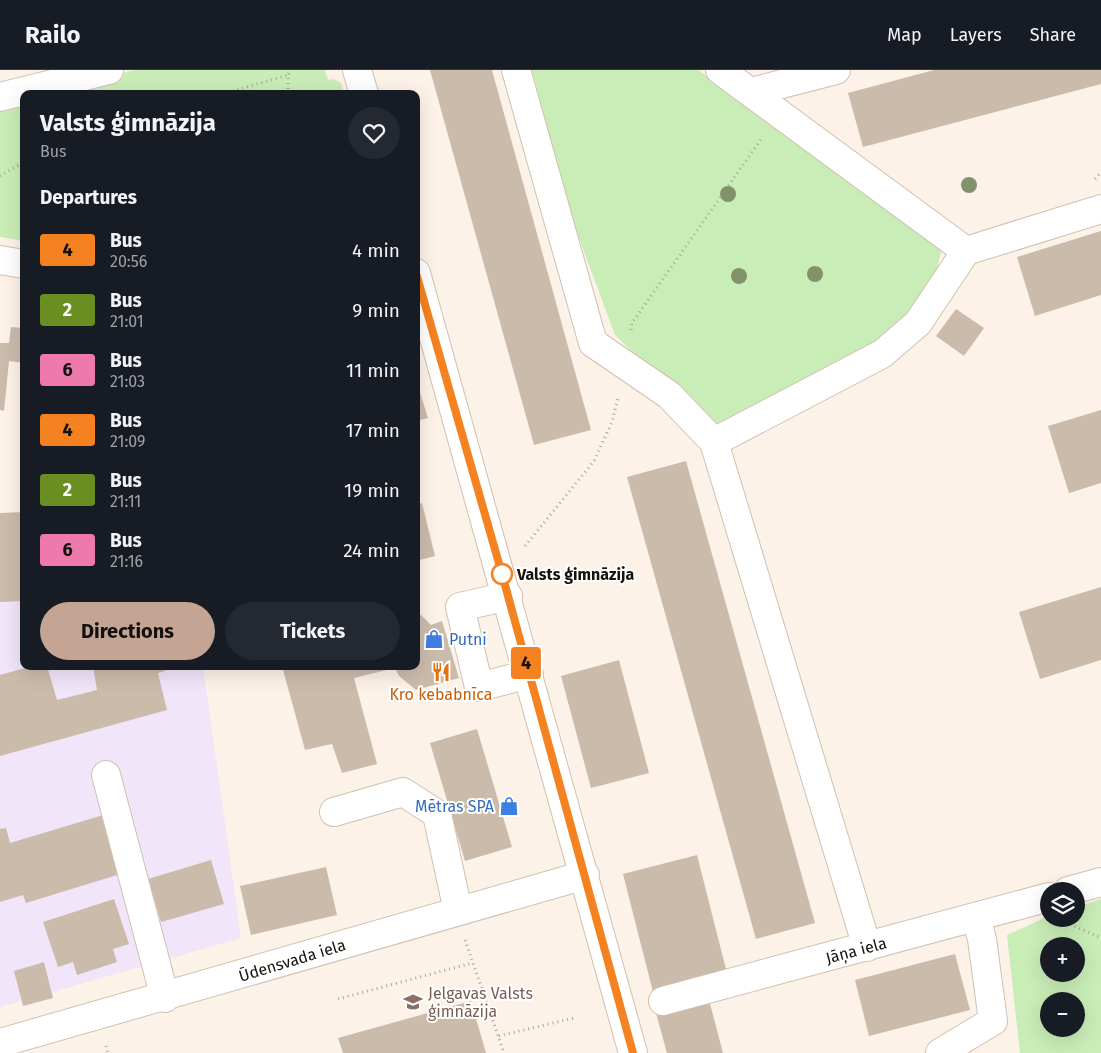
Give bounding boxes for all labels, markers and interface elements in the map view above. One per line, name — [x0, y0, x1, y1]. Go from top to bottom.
text: Railo — [25, 21, 81, 49]
text: Map — [887, 24, 922, 46]
text: Layers — [950, 24, 1002, 46]
text: Share — [1030, 24, 1076, 46]
button: heart — [348, 107, 400, 159]
text: Valsts ģimnāzija — [40, 109, 216, 137]
text: Bus — [40, 142, 67, 161]
text: Departures — [40, 186, 137, 209]
text: Bus — [110, 229, 142, 252]
text: 4 — [62, 239, 73, 261]
text: 4 min — [352, 239, 400, 262]
text: 20:56 — [110, 252, 147, 271]
text: Bus — [110, 289, 142, 312]
text: 2 — [63, 299, 72, 321]
text: 9 min — [352, 299, 400, 322]
text: 21:01 — [110, 312, 144, 331]
text: Bus — [110, 349, 142, 372]
text: 6 — [62, 359, 73, 381]
text: 11 min — [346, 359, 400, 382]
text: 21:03 — [110, 372, 145, 391]
text: Bus — [110, 409, 142, 432]
text: 4 — [62, 419, 73, 441]
text: 17 min — [346, 419, 400, 442]
text: 21:09 — [110, 432, 145, 451]
text: Bus — [110, 469, 142, 492]
text: 2 — [63, 479, 72, 501]
text: 19 min — [344, 479, 400, 502]
text: 21:11 — [110, 492, 141, 511]
text: Bus — [110, 529, 142, 552]
text: 6 — [62, 539, 73, 561]
text: 24 min — [343, 539, 400, 562]
text: 21:16 — [110, 552, 143, 571]
marker: Valsts ģimnāzija — [491, 563, 513, 585]
place label: Valsts ģimnāzija — [516, 565, 634, 584]
button: Directions — [40, 602, 215, 660]
button: Tickets — [225, 602, 400, 660]
shop icon: Putni — [423, 628, 445, 650]
place label: Putni — [449, 630, 487, 649]
line badge: 4 — [510, 647, 542, 679]
text: 4 — [521, 652, 531, 674]
restaurant icon: Kro kebabnīca — [430, 661, 452, 683]
place label: Kro kebabnīca — [389, 685, 493, 704]
shop icon: Mētras SPA — [498, 795, 520, 817]
place label: Mētras SPA — [415, 797, 495, 816]
map controls — [1040, 882, 1085, 1037]
button: layers — [1040, 882, 1085, 927]
street label: Jāņa iela — [824, 933, 889, 969]
street label: Ūdensvada iela — [236, 935, 348, 986]
button: + — [1040, 937, 1085, 982]
place label: Jelgavas Valsts ģimnāzija — [428, 984, 533, 1021]
school or university icon: Jelgavas Valsts ģimnāzija — [402, 991, 424, 1013]
button: − — [1040, 992, 1085, 1037]

